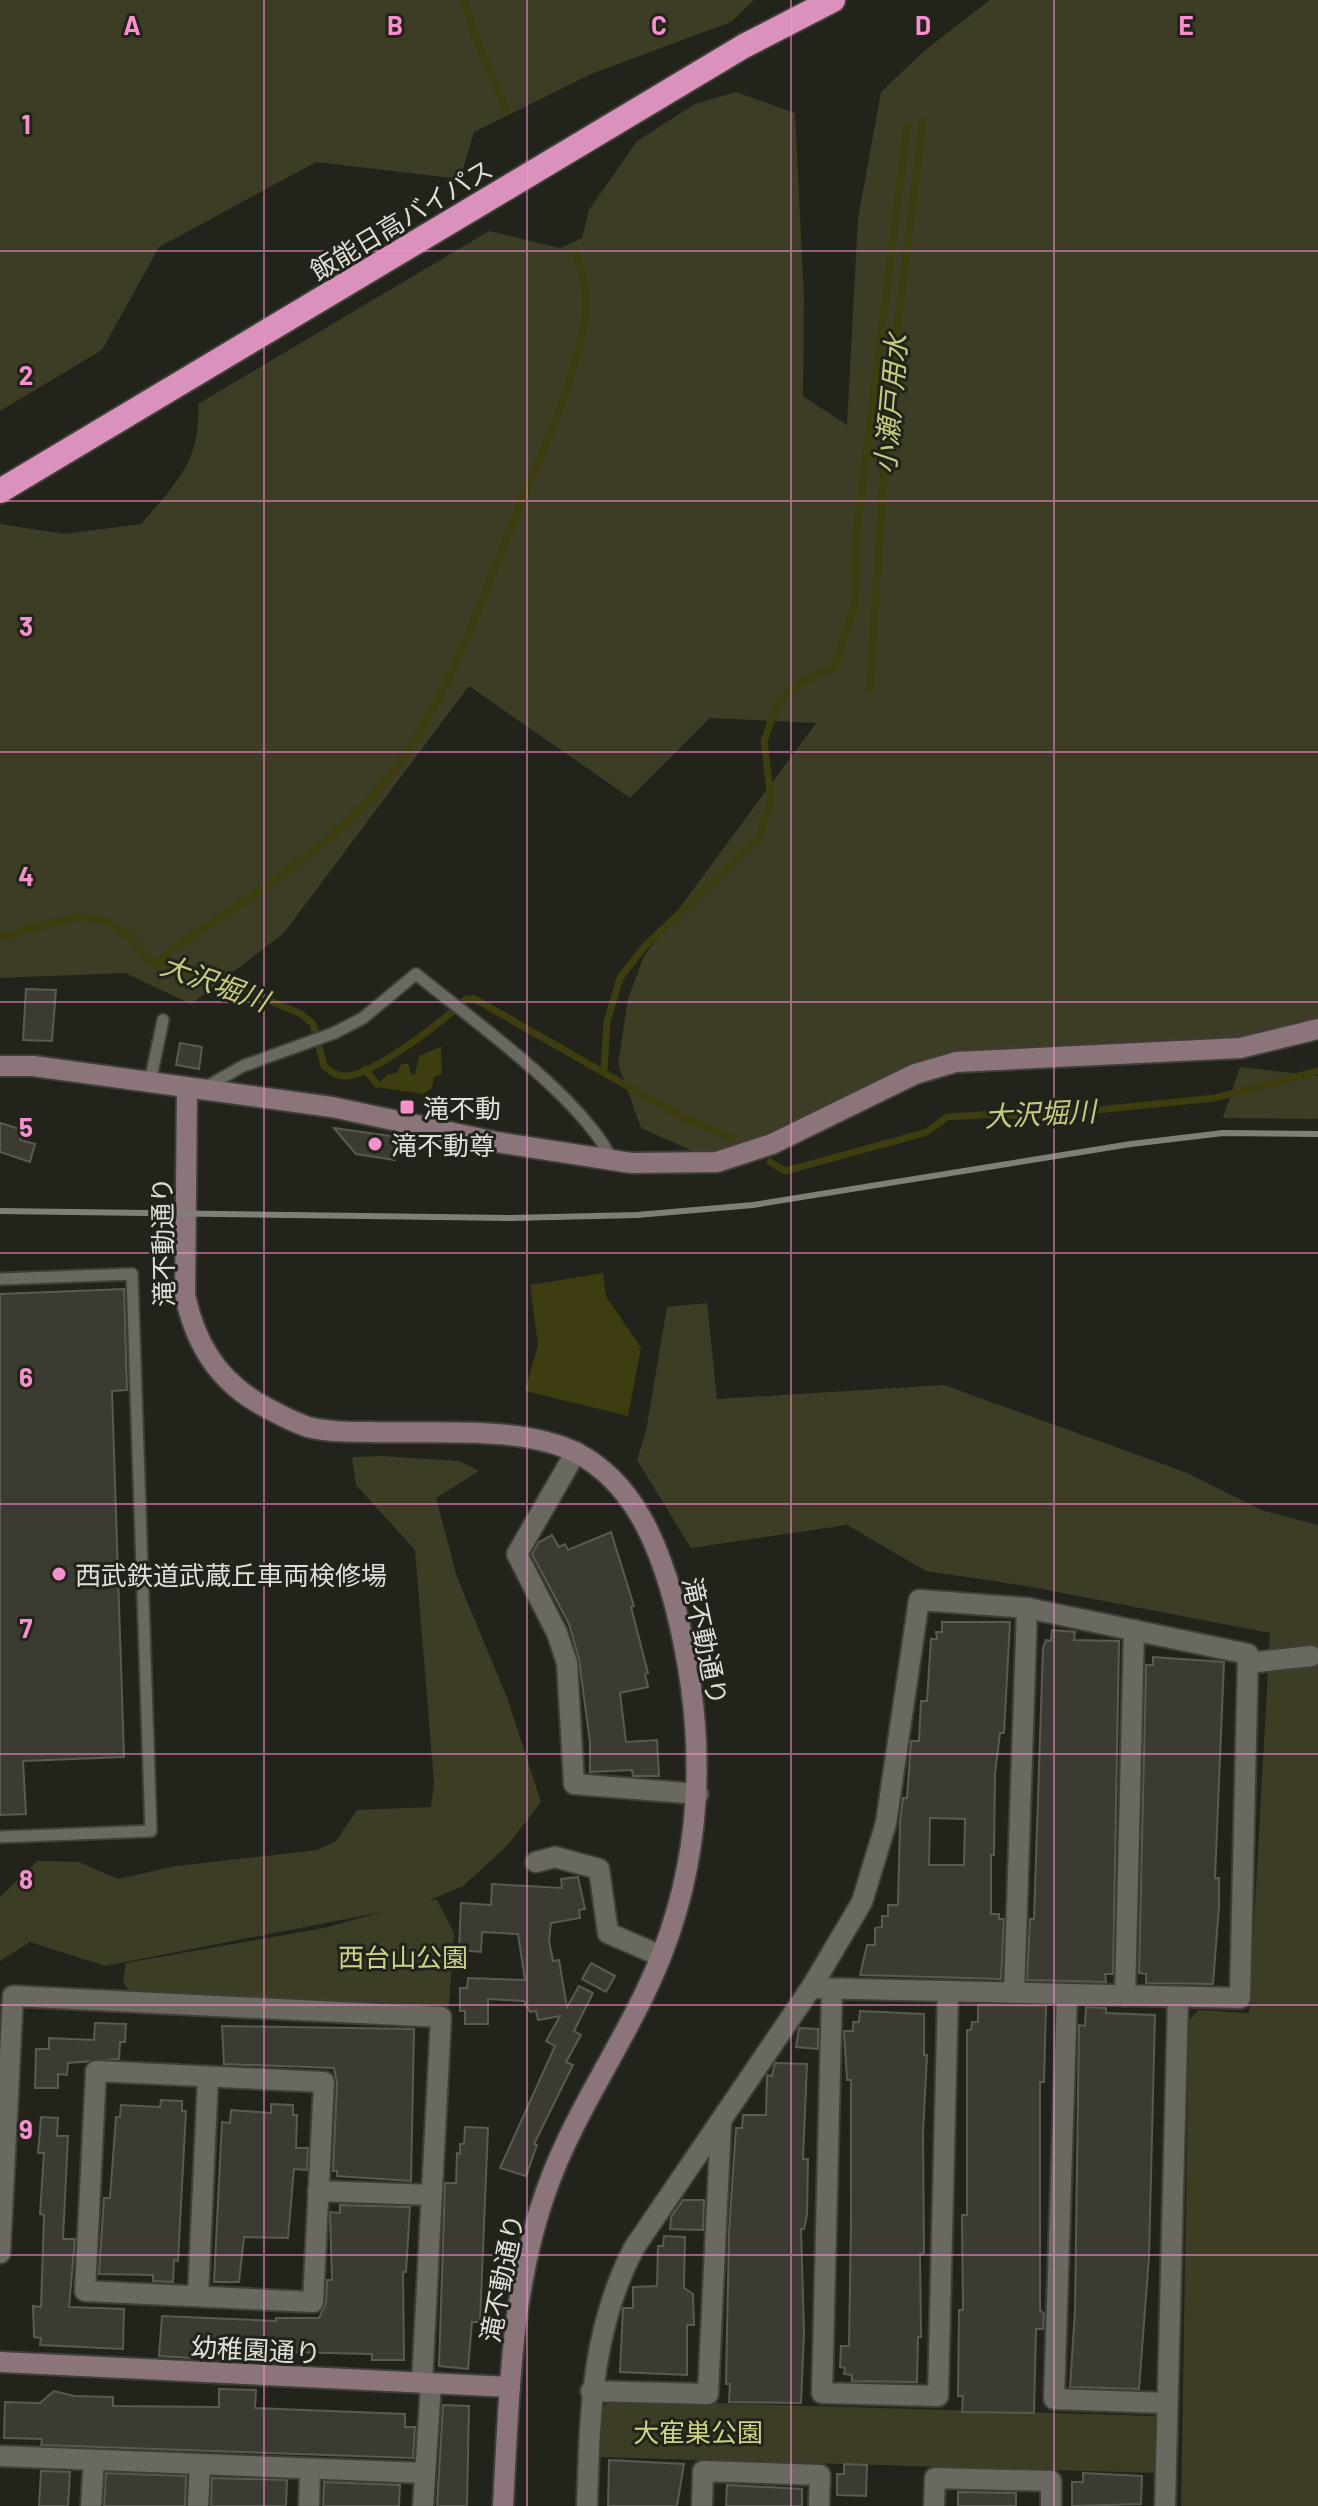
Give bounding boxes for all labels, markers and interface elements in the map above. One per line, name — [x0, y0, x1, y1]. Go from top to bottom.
text: A — [123, 9, 141, 40]
text: B — [387, 9, 403, 40]
text: C — [651, 9, 667, 40]
text: D — [915, 9, 931, 40]
text: E — [1178, 9, 1194, 40]
text: 1 — [21, 108, 31, 139]
street label: 飯能日高バイパス — [304, 152, 498, 286]
water label: 小瀬戸用水 — [867, 330, 913, 475]
text: 2 — [19, 359, 33, 390]
text: 3 — [19, 610, 33, 641]
text: 4 — [18, 860, 34, 891]
water label: 大沢堀川 — [157, 947, 276, 1018]
place label: 滝不動 — [423, 1092, 501, 1123]
water label: 大沢堀川 — [983, 1093, 1100, 1133]
marker: 滝不動 — [398, 1098, 416, 1116]
text: 5 — [19, 1111, 33, 1142]
place label: 滝不動尊 — [391, 1129, 495, 1160]
marker: 滝不動尊 — [366, 1135, 384, 1153]
street label: 滝不動通り — [145, 1177, 179, 1307]
text: 6 — [19, 1361, 33, 1392]
place label: 西武鉄道武蔵丘車両検修場 — [75, 1559, 387, 1590]
marker: 西武鉄道武蔵丘車両検修場 — [50, 1565, 68, 1583]
street label: 滝不動通り — [677, 1574, 735, 1708]
text: 7 — [20, 1612, 33, 1643]
text: 8 — [19, 1863, 33, 1894]
park label: 西台山公園 — [338, 1941, 468, 1972]
text: 9 — [19, 2113, 33, 2144]
street label: 滝不動通り — [473, 2211, 529, 2345]
street label: 幼稚園通り — [190, 2330, 322, 2368]
park label: 大寉巣公園 — [633, 2416, 763, 2447]

